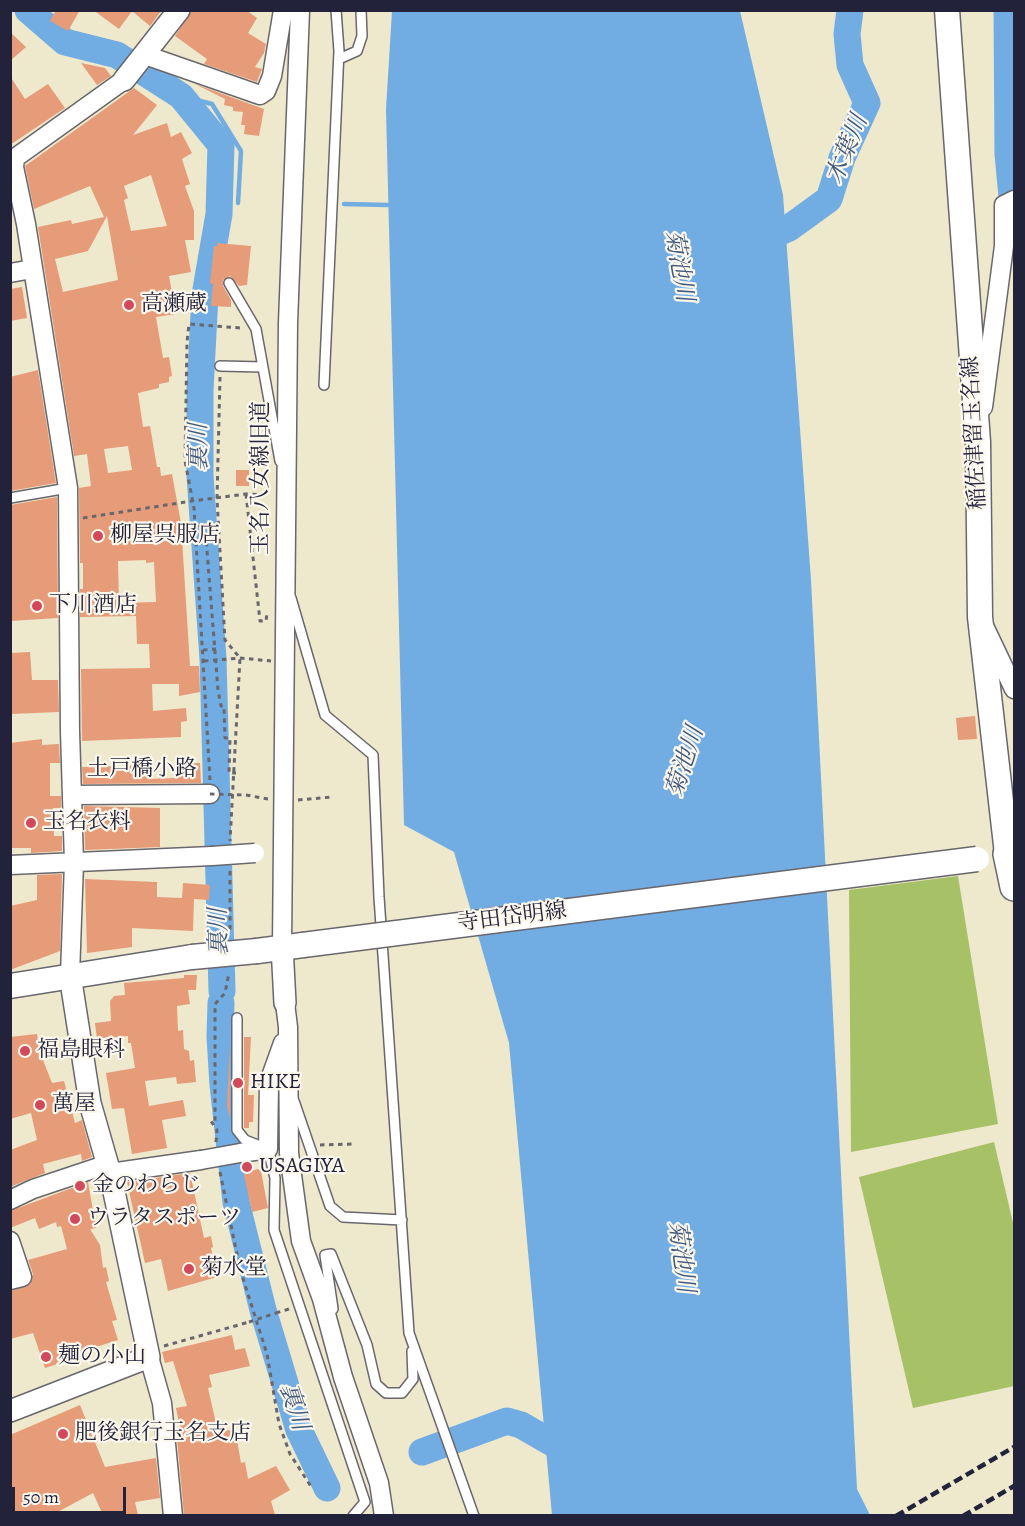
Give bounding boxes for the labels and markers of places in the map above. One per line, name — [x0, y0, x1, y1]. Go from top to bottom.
place label: 高瀬蔵 — [141, 292, 207, 318]
marker: 高瀬蔵 — [122, 298, 136, 312]
place label: 柳屋呉服店 — [110, 523, 220, 549]
marker: 柳屋呉服店 — [91, 529, 105, 543]
place label: 下川酒店 — [49, 593, 137, 619]
marker: 下川酒店 — [30, 599, 44, 613]
place label: 玉名衣料 — [43, 810, 131, 836]
marker: 玉名衣料 — [24, 816, 38, 830]
place label: 福島眼科 — [37, 1038, 125, 1064]
marker: 福島眼科 — [18, 1044, 32, 1058]
place label: HIKE — [250, 1070, 301, 1096]
marker: HIKE — [231, 1076, 245, 1090]
place label: 萬屋 — [52, 1092, 96, 1118]
marker: 萬屋 — [33, 1098, 47, 1112]
place label: USAGIYA — [259, 1154, 345, 1180]
marker: USAGIYA — [240, 1160, 254, 1174]
place label: 金のわらじ — [92, 1173, 202, 1199]
marker: 金のわらじ — [73, 1179, 87, 1193]
place label: ウラタスポーツ — [87, 1206, 241, 1232]
marker: ウラタスポーツ — [68, 1212, 82, 1226]
place label: 菊水堂 — [201, 1256, 267, 1282]
marker: 菊水堂 — [182, 1262, 196, 1276]
place label: 麺の小山 — [58, 1344, 146, 1370]
marker: 麺の小山 — [39, 1350, 53, 1364]
place label: 肥後銀行玉名支店 — [75, 1421, 251, 1447]
marker: 肥後銀行玉名支店 — [56, 1427, 70, 1441]

